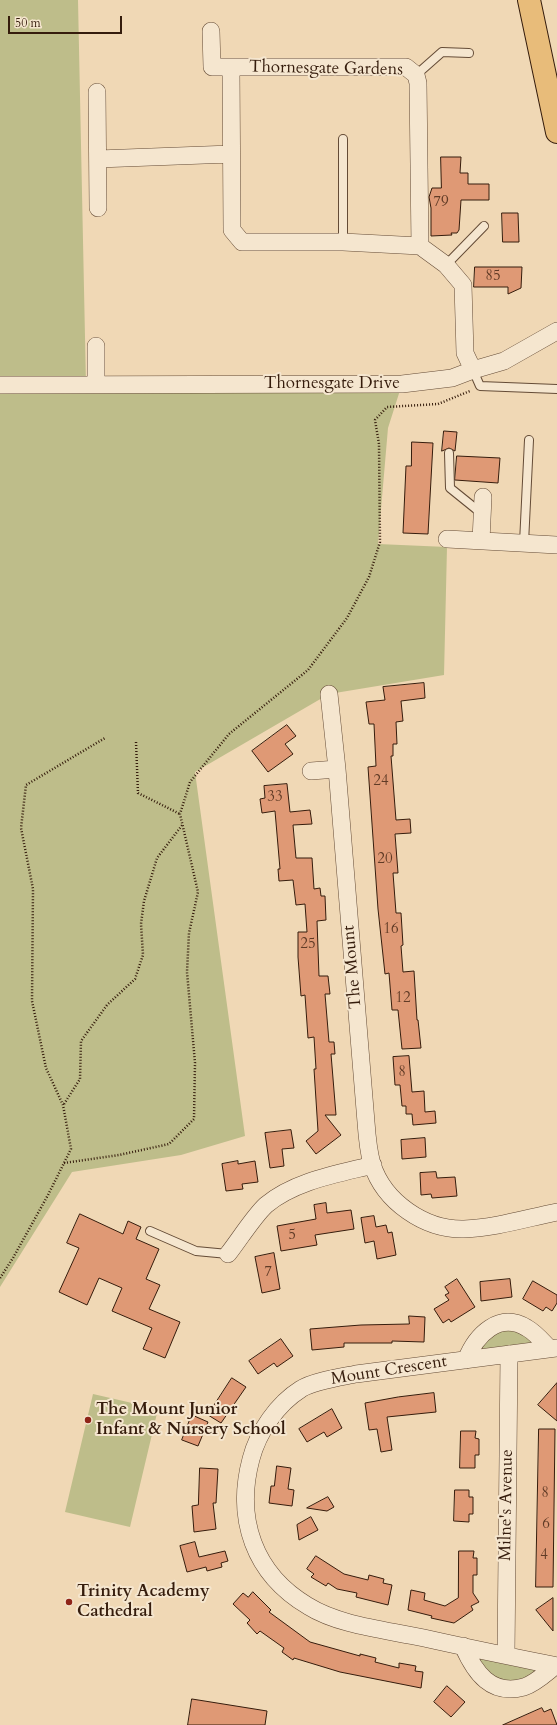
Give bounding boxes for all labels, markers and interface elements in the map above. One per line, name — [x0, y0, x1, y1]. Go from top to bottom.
scale bar — [10, 8, 124, 34]
text: 50 m — [15, 15, 41, 31]
street label: Thornesgate Gardens — [249, 57, 403, 81]
house number: 79 — [433, 194, 449, 212]
house number: 85 — [485, 268, 501, 286]
street label: Thornesgate Drive — [264, 374, 400, 394]
house number: 24 — [373, 773, 389, 791]
house number: 33 — [267, 789, 283, 807]
house number: 20 — [377, 851, 393, 869]
house number: 16 — [383, 921, 399, 939]
street label: The Mount — [339, 924, 367, 1010]
house number: 25 — [300, 936, 316, 954]
house number: 12 — [395, 990, 411, 1008]
house number: 8 — [398, 1064, 406, 1082]
house number: 5 — [288, 1227, 296, 1245]
house number: 7 — [264, 1264, 272, 1282]
street label: Mount Crescent — [330, 1352, 448, 1390]
place label: The Mount Junior Infant & Nursery School — [96, 1400, 286, 1440]
marker: The Mount Junior Infant & Nursery School — [83, 1415, 93, 1425]
street label: Milne's Avenue — [496, 1449, 518, 1561]
house number: 8 — [541, 1485, 549, 1503]
house number: 6 — [542, 1516, 550, 1534]
house number: 4 — [540, 1547, 548, 1565]
place label: Trinity Academy Cathedral — [77, 1582, 210, 1622]
marker: Trinity Academy Cathedral — [64, 1597, 74, 1607]

